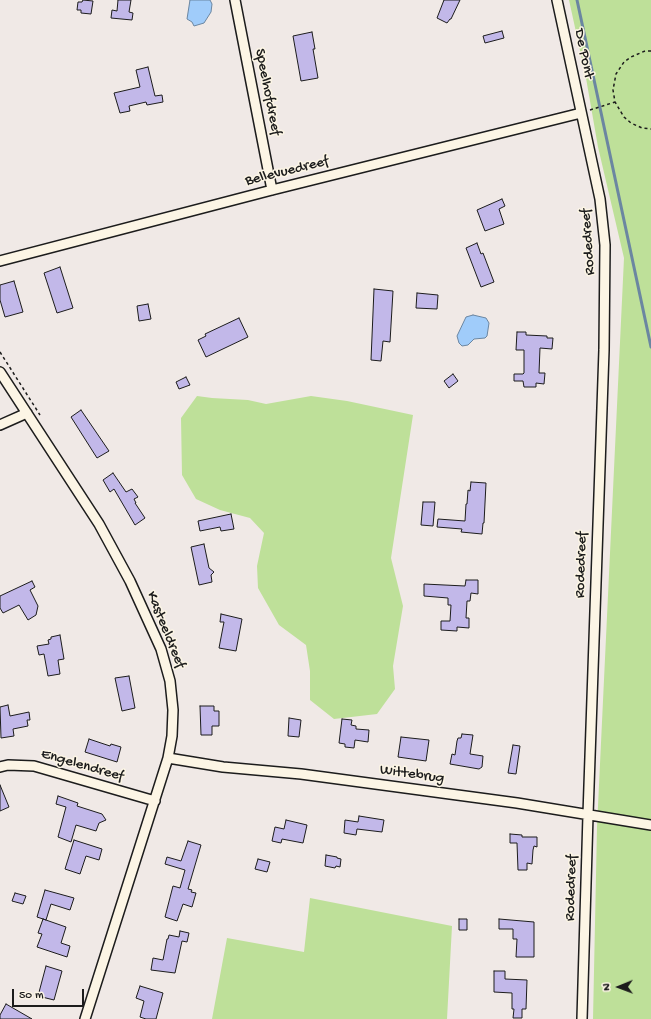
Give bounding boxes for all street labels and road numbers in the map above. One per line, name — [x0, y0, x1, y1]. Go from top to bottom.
street label: De Pont — [569, 27, 597, 81]
street label: Speelhofdreef — [250, 47, 284, 137]
street label: Bellevuedreef — [243, 153, 331, 191]
street label: Rodedreef — [578, 208, 600, 276]
street label: Rodedreef — [572, 532, 592, 598]
street label: Kasteeldreef — [141, 589, 189, 671]
street label: Engelendreef — [39, 746, 125, 786]
street label: Wittebrug — [379, 762, 445, 788]
street label: Rodedreef — [562, 855, 582, 921]

